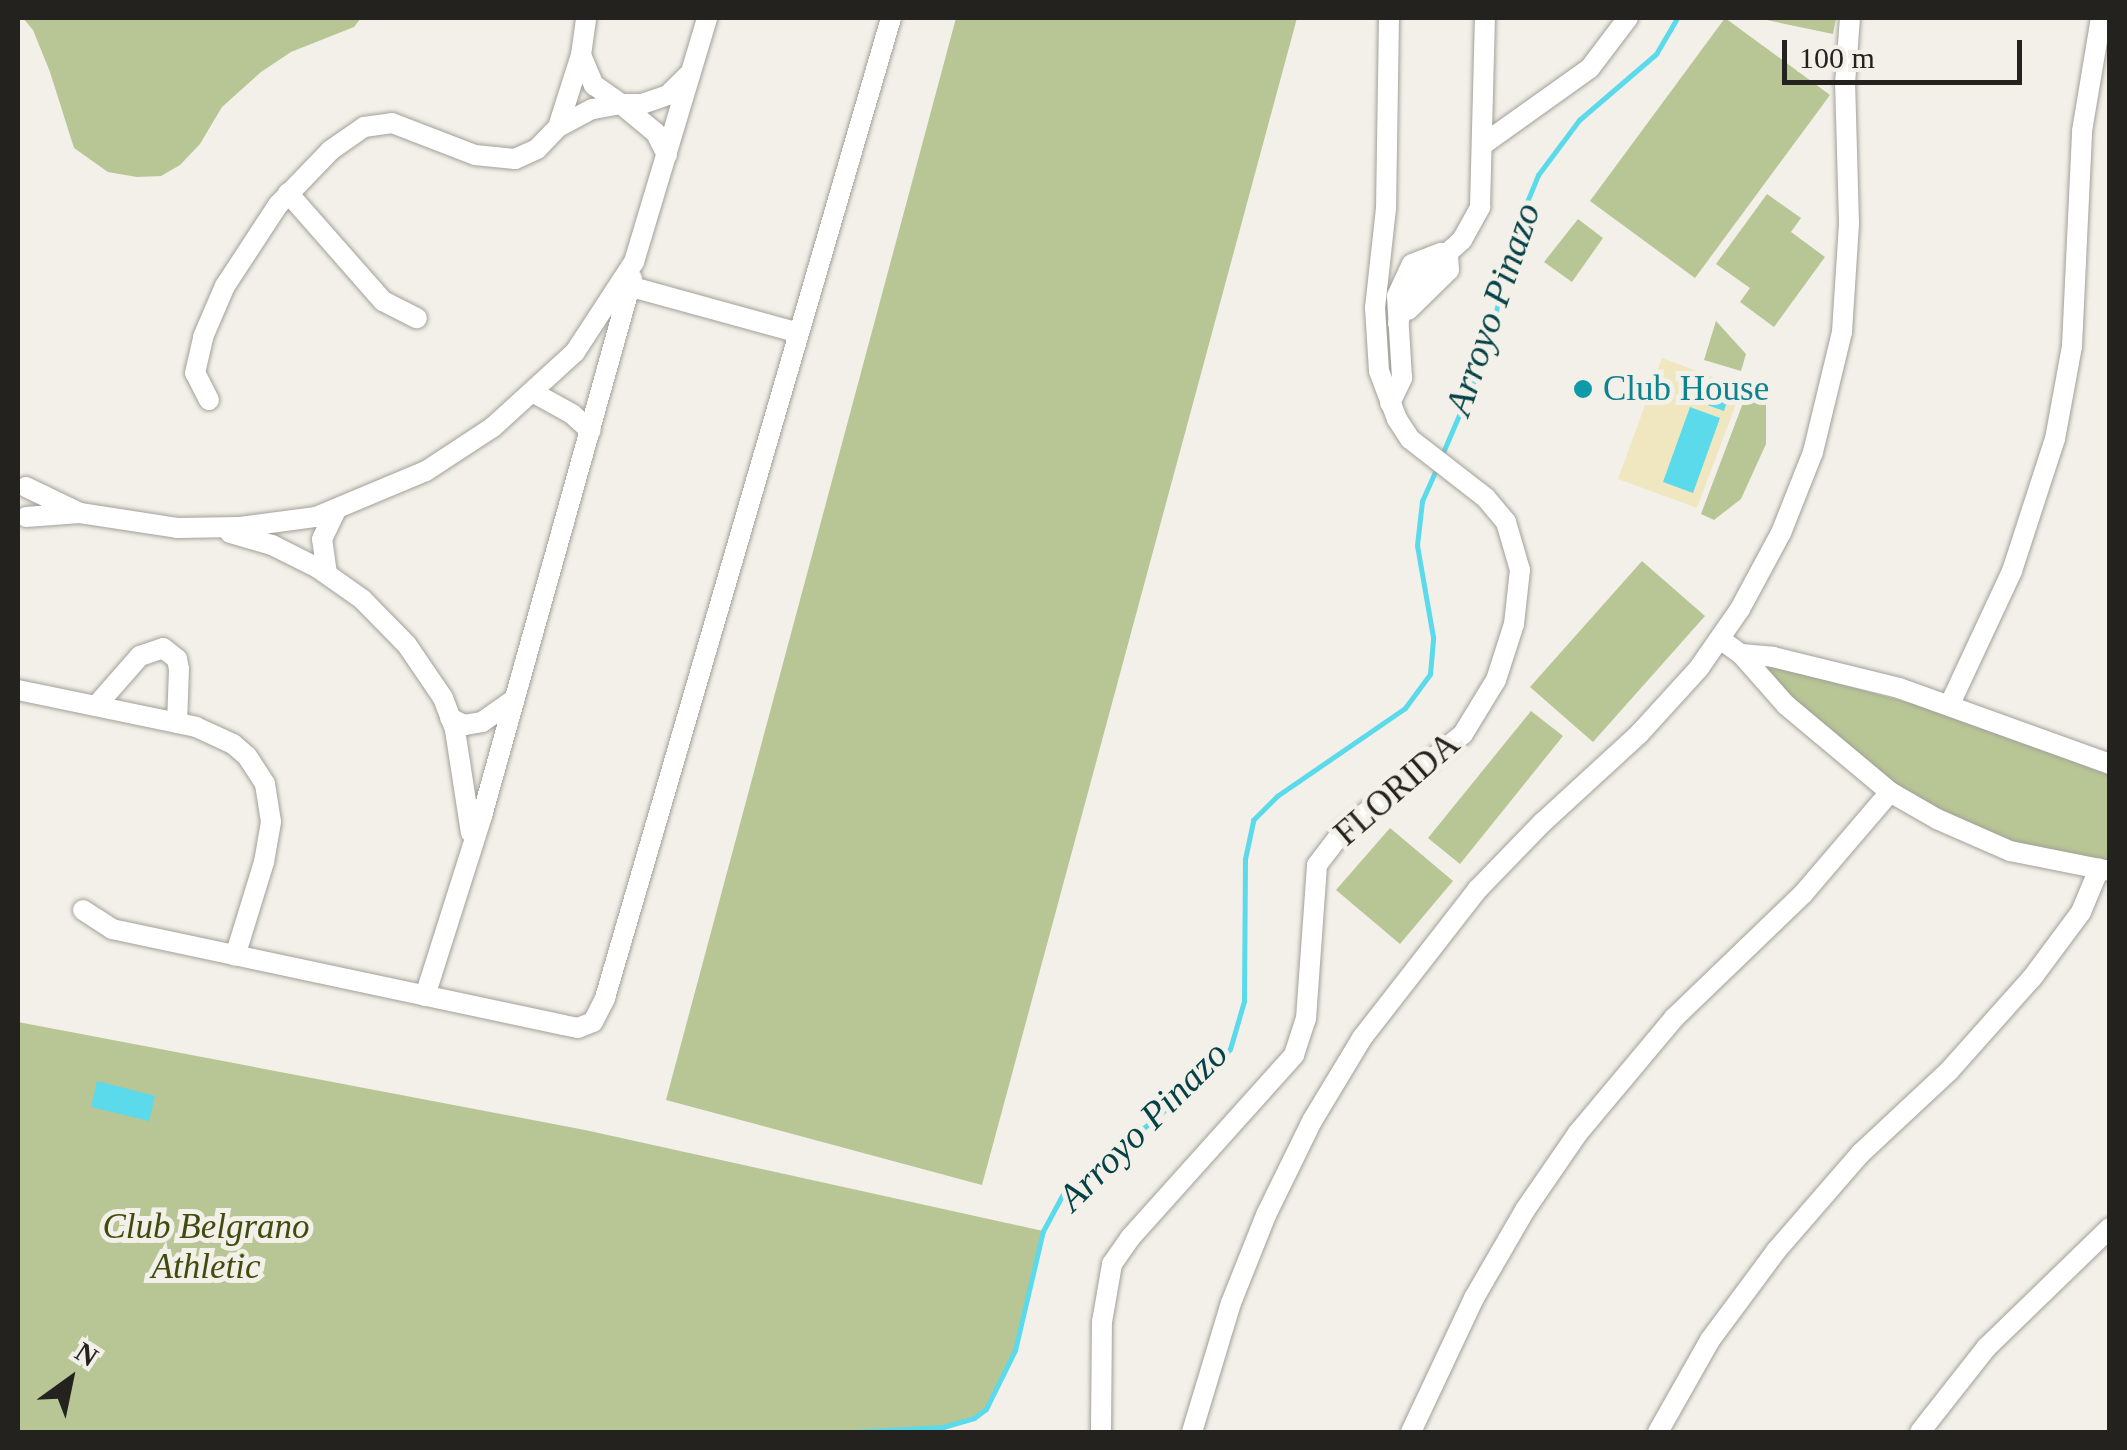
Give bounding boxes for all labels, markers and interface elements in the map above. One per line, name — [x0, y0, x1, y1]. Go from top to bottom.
scale bar — [1787, 20, 2027, 82]
text: 100 m — [1799, 41, 1875, 74]
water label: Arroyo Pinazo — [1435, 197, 1551, 421]
place label: Club House — [1603, 368, 1769, 410]
marker: Club House — [1572, 378, 1594, 400]
street label: FLORIDA — [1326, 723, 1468, 855]
water label: Arroyo Pinazo — [1049, 1032, 1237, 1220]
park label: Club Belgrano Athletic — [102, 1206, 310, 1288]
north arrow — [20, 1330, 120, 1430]
text: N — [70, 1336, 104, 1373]

